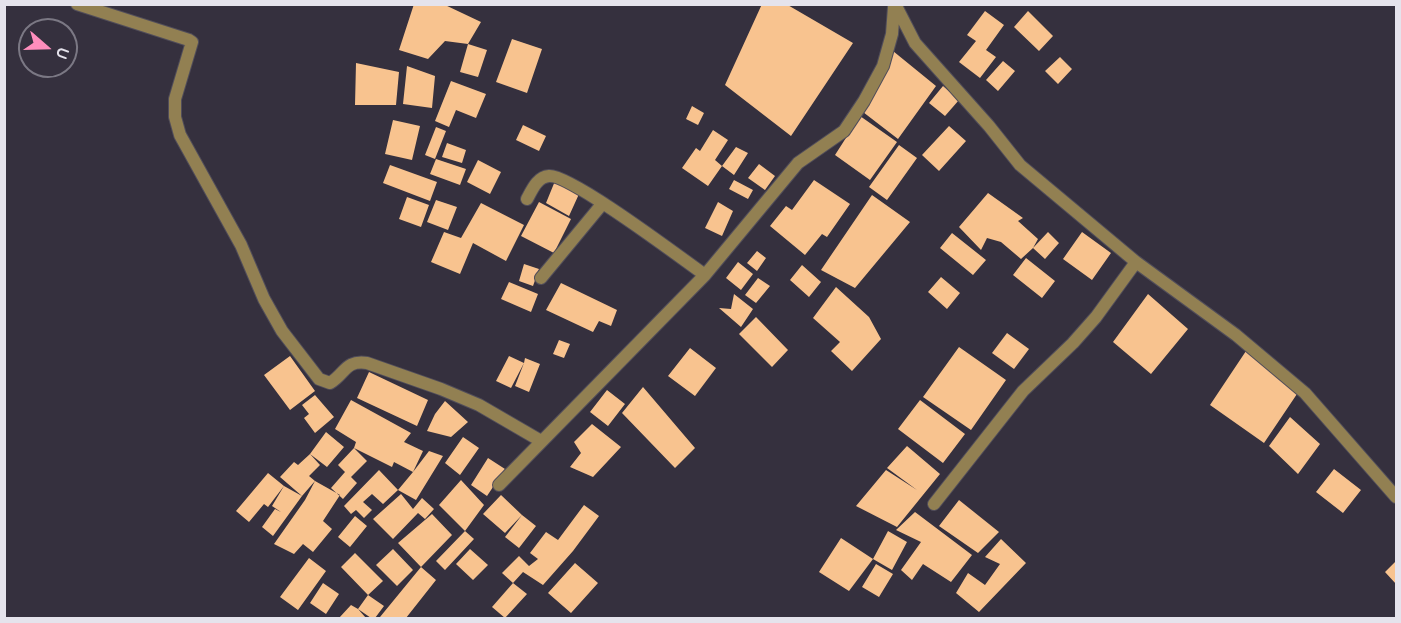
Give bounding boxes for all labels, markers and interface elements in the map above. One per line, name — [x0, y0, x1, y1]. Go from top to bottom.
north arrow — [18, 18, 78, 78]
text: U — [52, 45, 74, 62]

